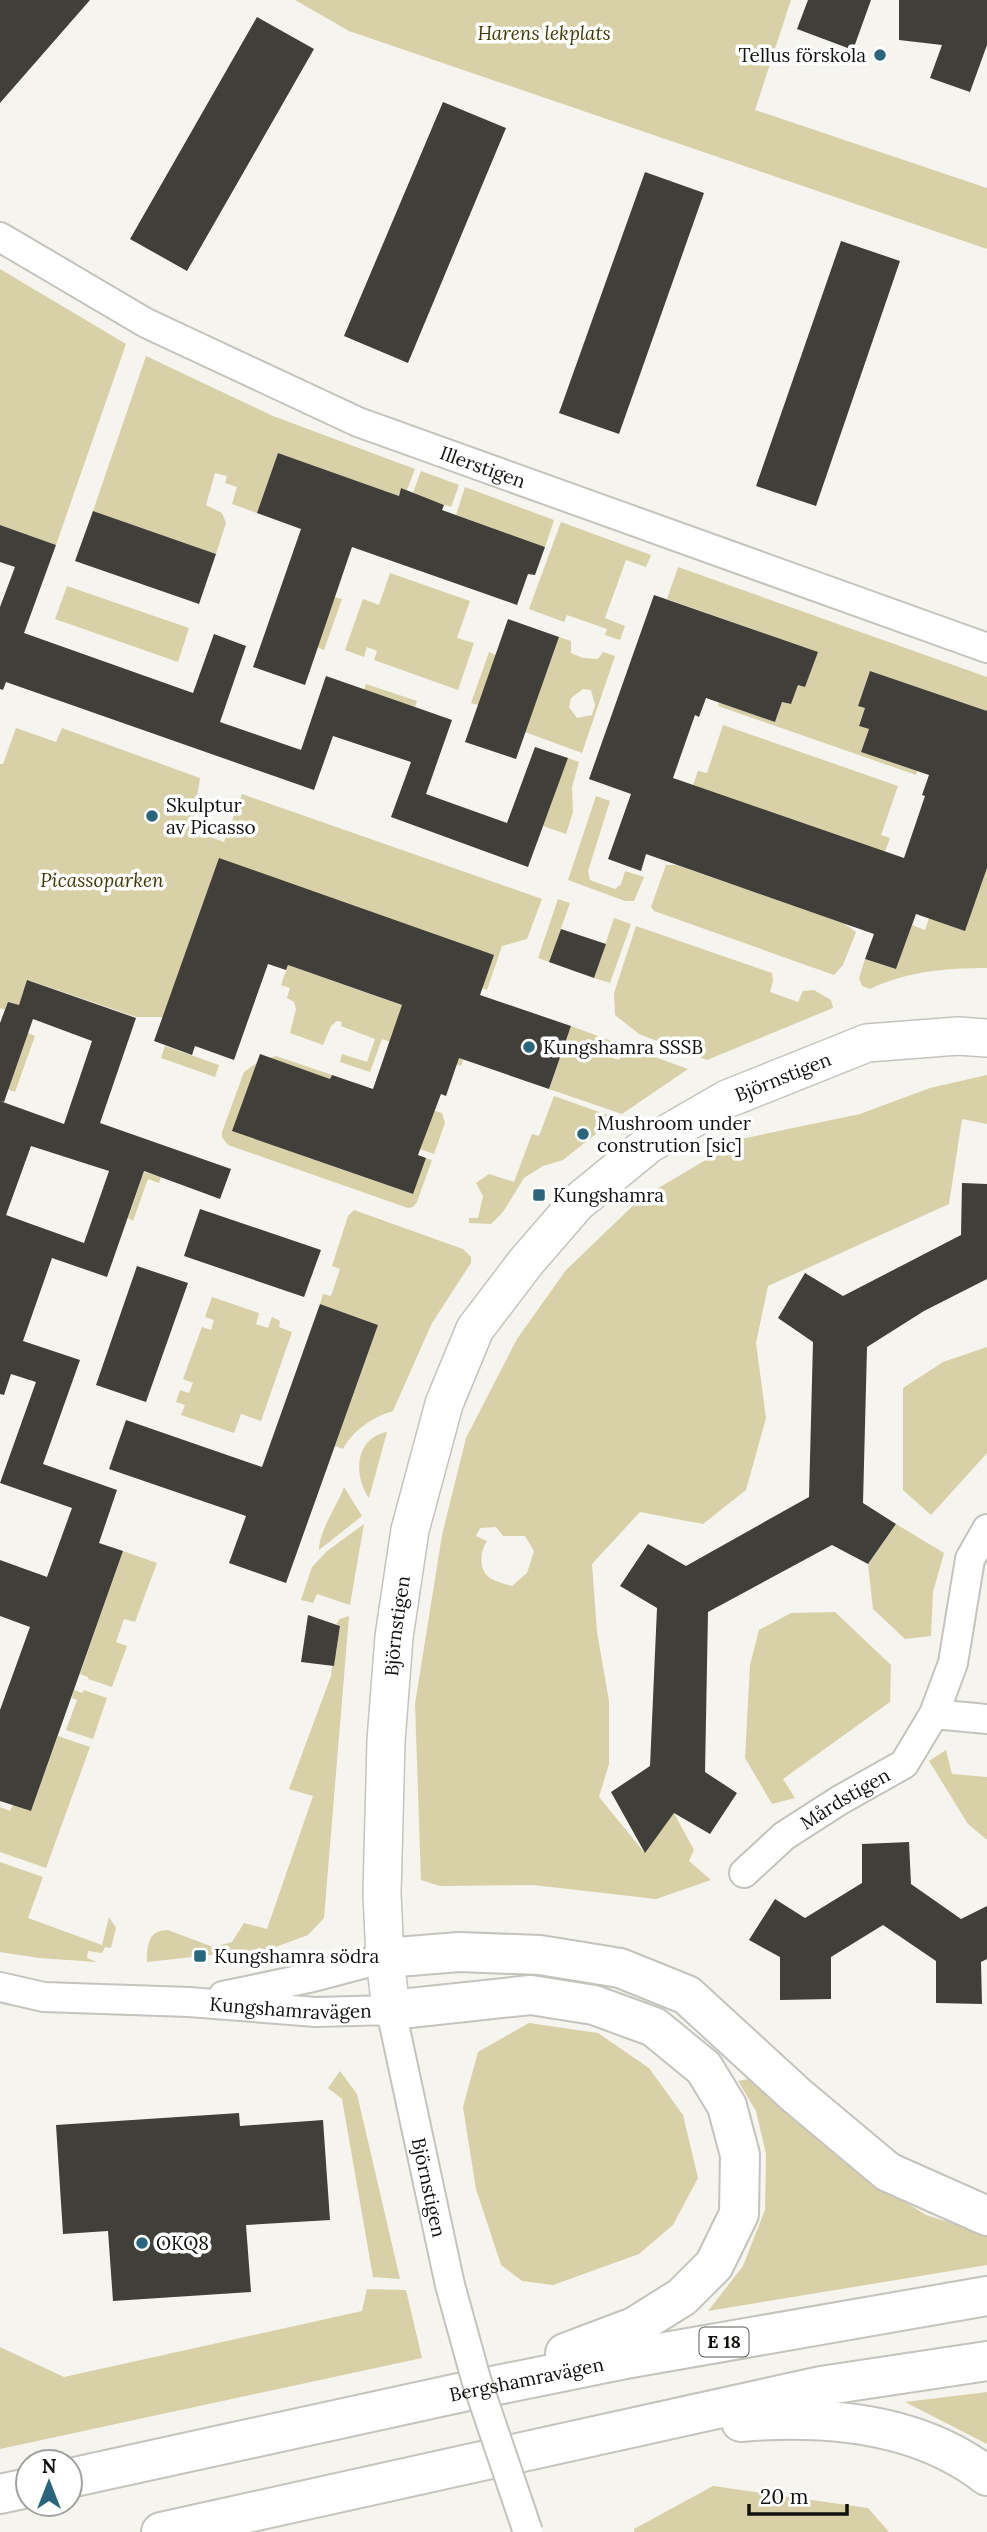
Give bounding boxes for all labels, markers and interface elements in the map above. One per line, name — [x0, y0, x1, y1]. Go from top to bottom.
park label: Harens lekplats — [477, 21, 611, 45]
place label: Tellus förskola — [738, 43, 866, 67]
marker: Tellus förskola — [872, 47, 888, 63]
street label: Illerstigen — [437, 440, 529, 493]
place label: Skulptur av Picasso — [166, 793, 256, 839]
marker: Skulptur av Picasso — [144, 808, 160, 824]
park label: Picassoparken — [40, 868, 164, 892]
place label: Kungshamra SSSB — [543, 1035, 703, 1059]
marker: Kungshamra SSSB — [521, 1039, 537, 1055]
street label: Björnstigen — [731, 1047, 834, 1107]
place label: Mushroom under constrution [sic] — [597, 1111, 752, 1157]
marker: Mushroom under constrution [sic] — [575, 1126, 591, 1142]
place label: Kungshamra — [553, 1183, 664, 1207]
marker: Kungshamra — [531, 1187, 547, 1203]
street label: Björnstigen — [379, 1574, 415, 1677]
street label: Mårdstigen — [795, 1762, 894, 1835]
place label: Kungshamra södra — [214, 1944, 379, 1968]
marker: Kungshamra södra — [192, 1948, 208, 1964]
street label: Kungshamravägen — [209, 1992, 372, 2024]
street label: Björnstigen — [407, 2135, 451, 2239]
place label: OKQ8 — [156, 2231, 209, 2255]
marker: OKQ8 — [134, 2235, 150, 2251]
road number: E 18 — [700, 2328, 748, 2356]
street label: Bergshamravägen — [447, 2352, 606, 2407]
north arrow — [14, 2448, 84, 2518]
text: N — [42, 2454, 57, 2478]
scale bar — [749, 2472, 847, 2516]
text: 20 m — [760, 2483, 809, 2510]

